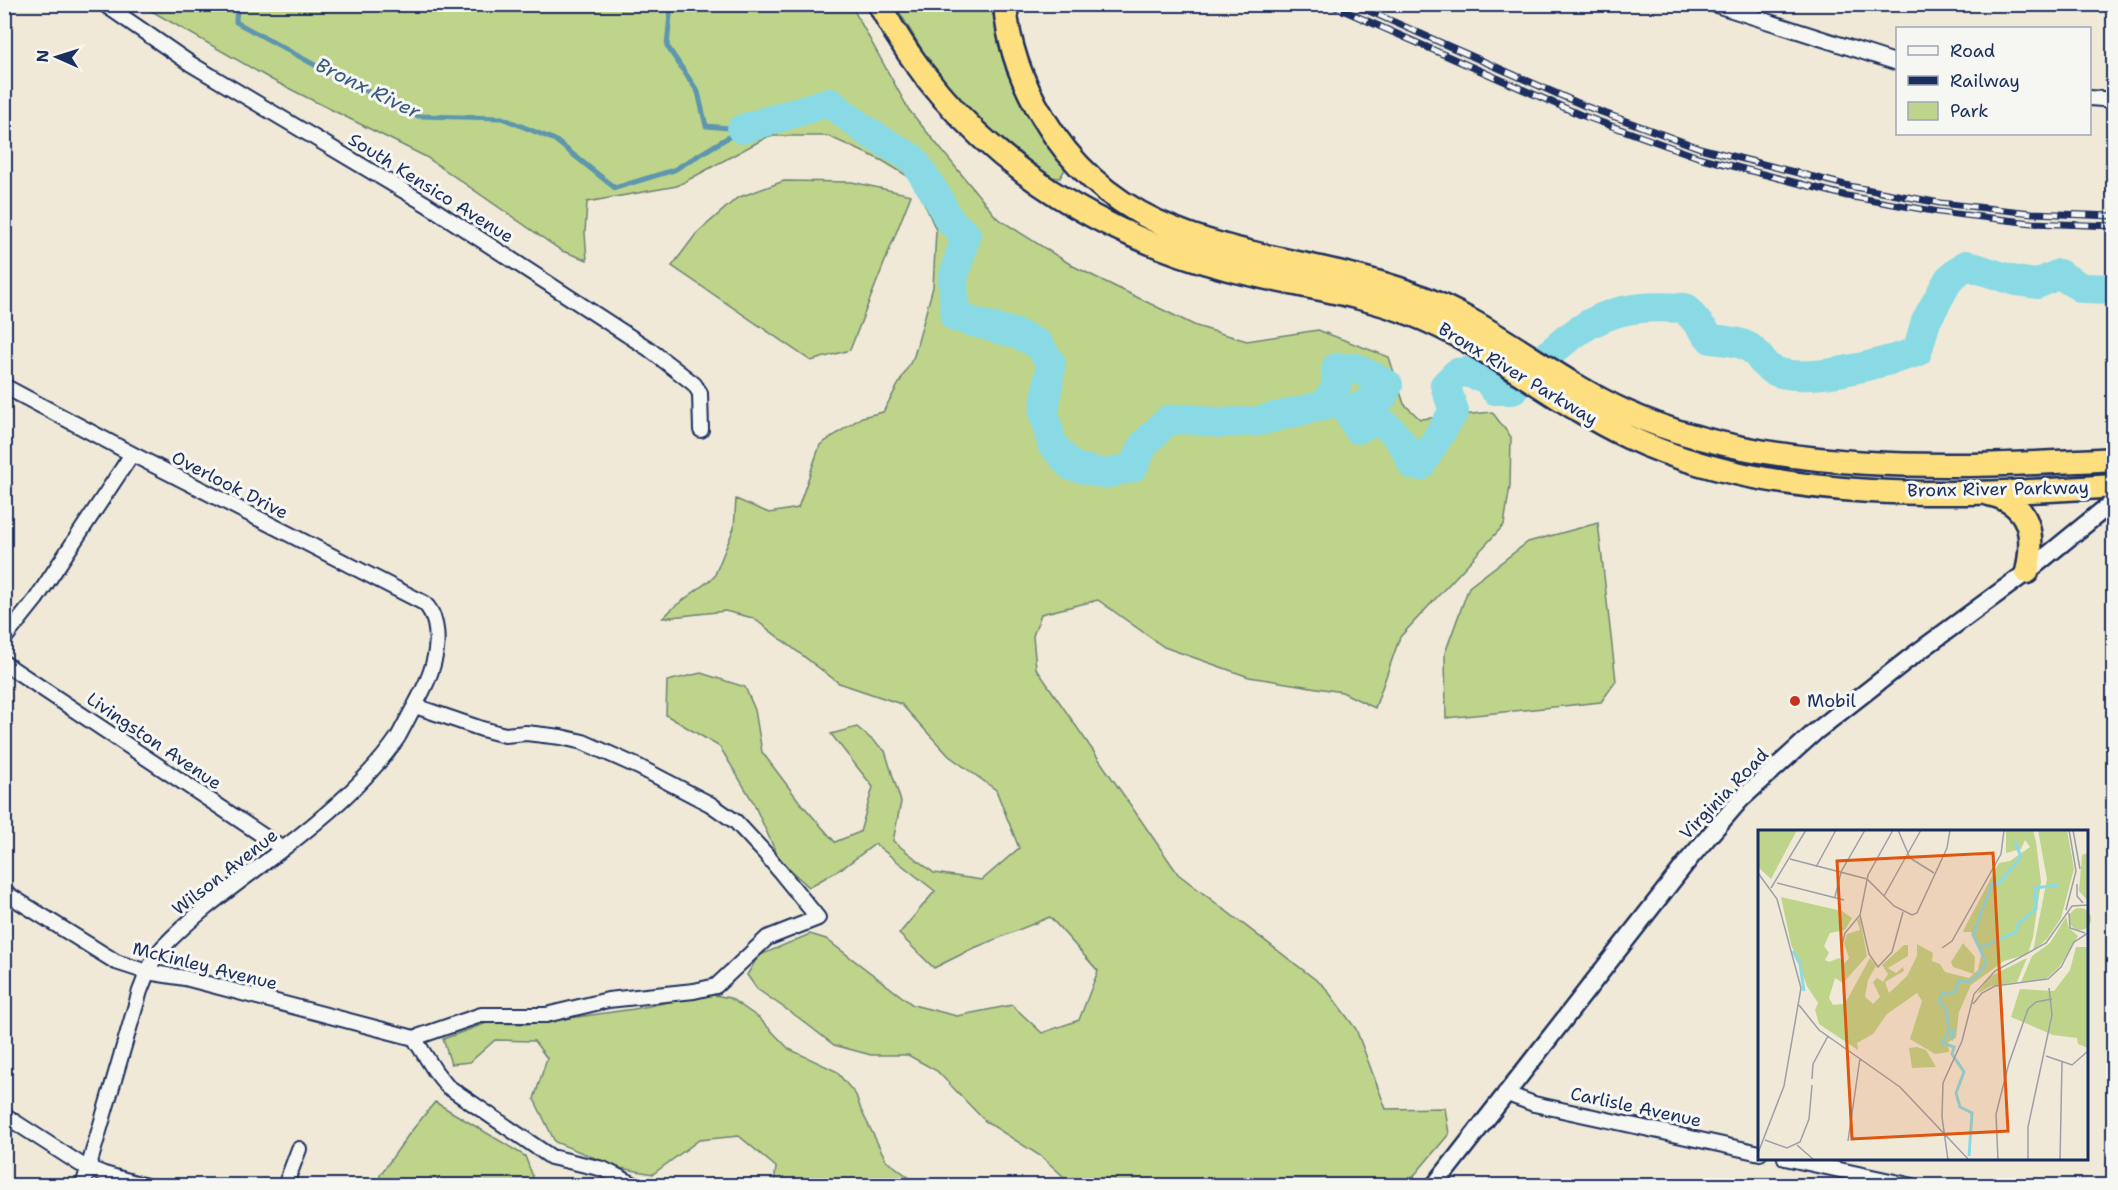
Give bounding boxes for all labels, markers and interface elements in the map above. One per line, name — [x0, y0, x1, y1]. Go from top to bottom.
north arrow — [27, 27, 87, 87]
legend — [1896, 27, 2091, 135]
text: Road — [1950, 39, 1995, 63]
text: N — [32, 49, 53, 63]
water label: Bronx River — [311, 51, 425, 125]
text: Railway — [1950, 69, 2020, 93]
text: Park — [1950, 99, 1989, 123]
street label: South Kensico Avenue — [344, 127, 518, 249]
street label: Bronx River Parkway — [1434, 317, 1602, 431]
street label: Overlook Drive — [168, 445, 292, 525]
street label: Bronx River Parkway — [1907, 475, 2089, 503]
street label: Livingston Avenue — [82, 687, 226, 795]
place label: Mobil — [1807, 689, 1856, 713]
marker: Mobil — [1788, 694, 1802, 708]
street label: Virginia Road — [1674, 743, 1774, 845]
street label: Wilson Avenue — [167, 823, 283, 921]
inset map — [1758, 830, 2088, 1160]
street label: McKinley Avenue — [130, 936, 280, 996]
street label: Carlisle Avenue — [1568, 1081, 1704, 1133]

